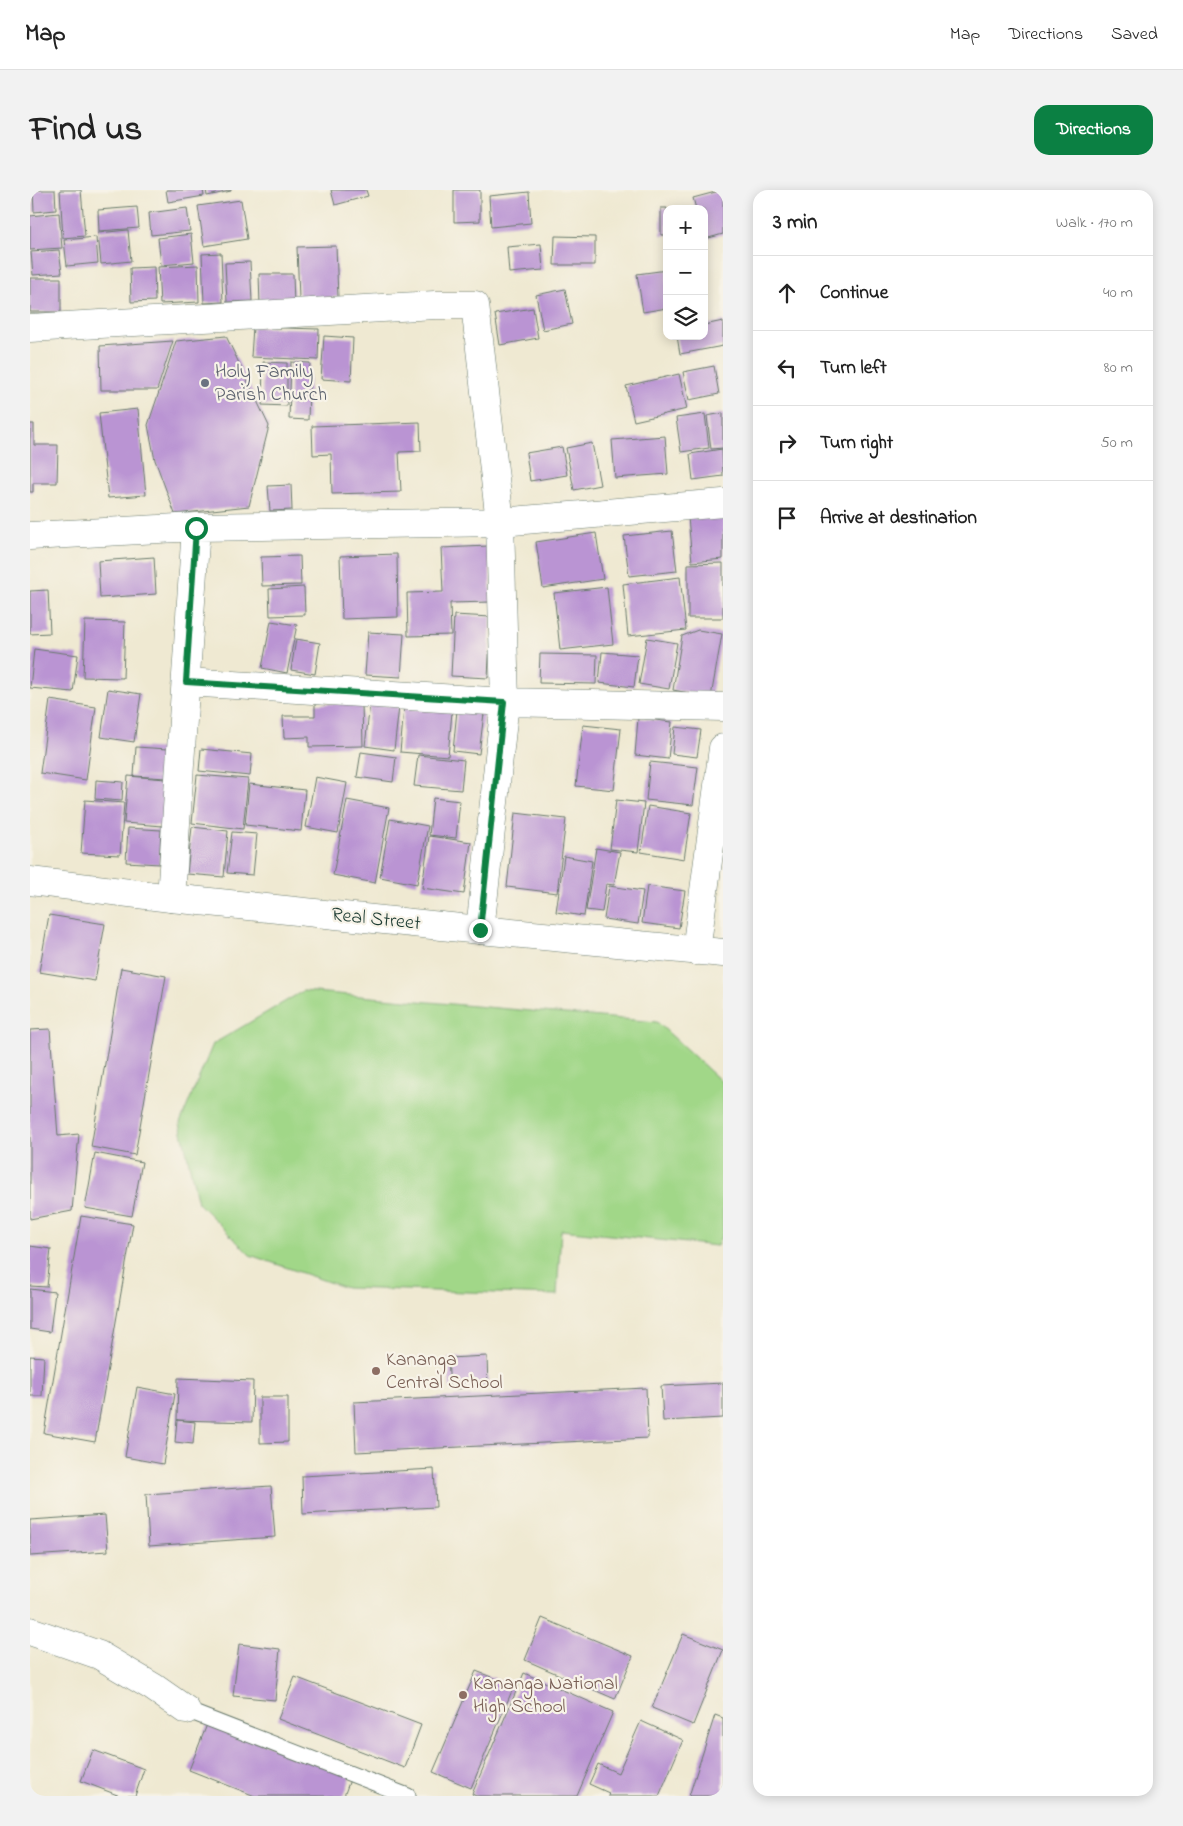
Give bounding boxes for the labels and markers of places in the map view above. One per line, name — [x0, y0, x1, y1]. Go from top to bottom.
place label: Holy Family Parish Church — [215, 358, 327, 410]
marker: Holy Family Parish Church — [199, 377, 211, 389]
place label: Kananga Central School — [386, 1346, 503, 1398]
marker: Kananga Central School — [370, 1365, 382, 1377]
place label: Kananga National High School — [473, 1670, 618, 1723]
marker: Kananga National High School — [457, 1689, 469, 1701]

